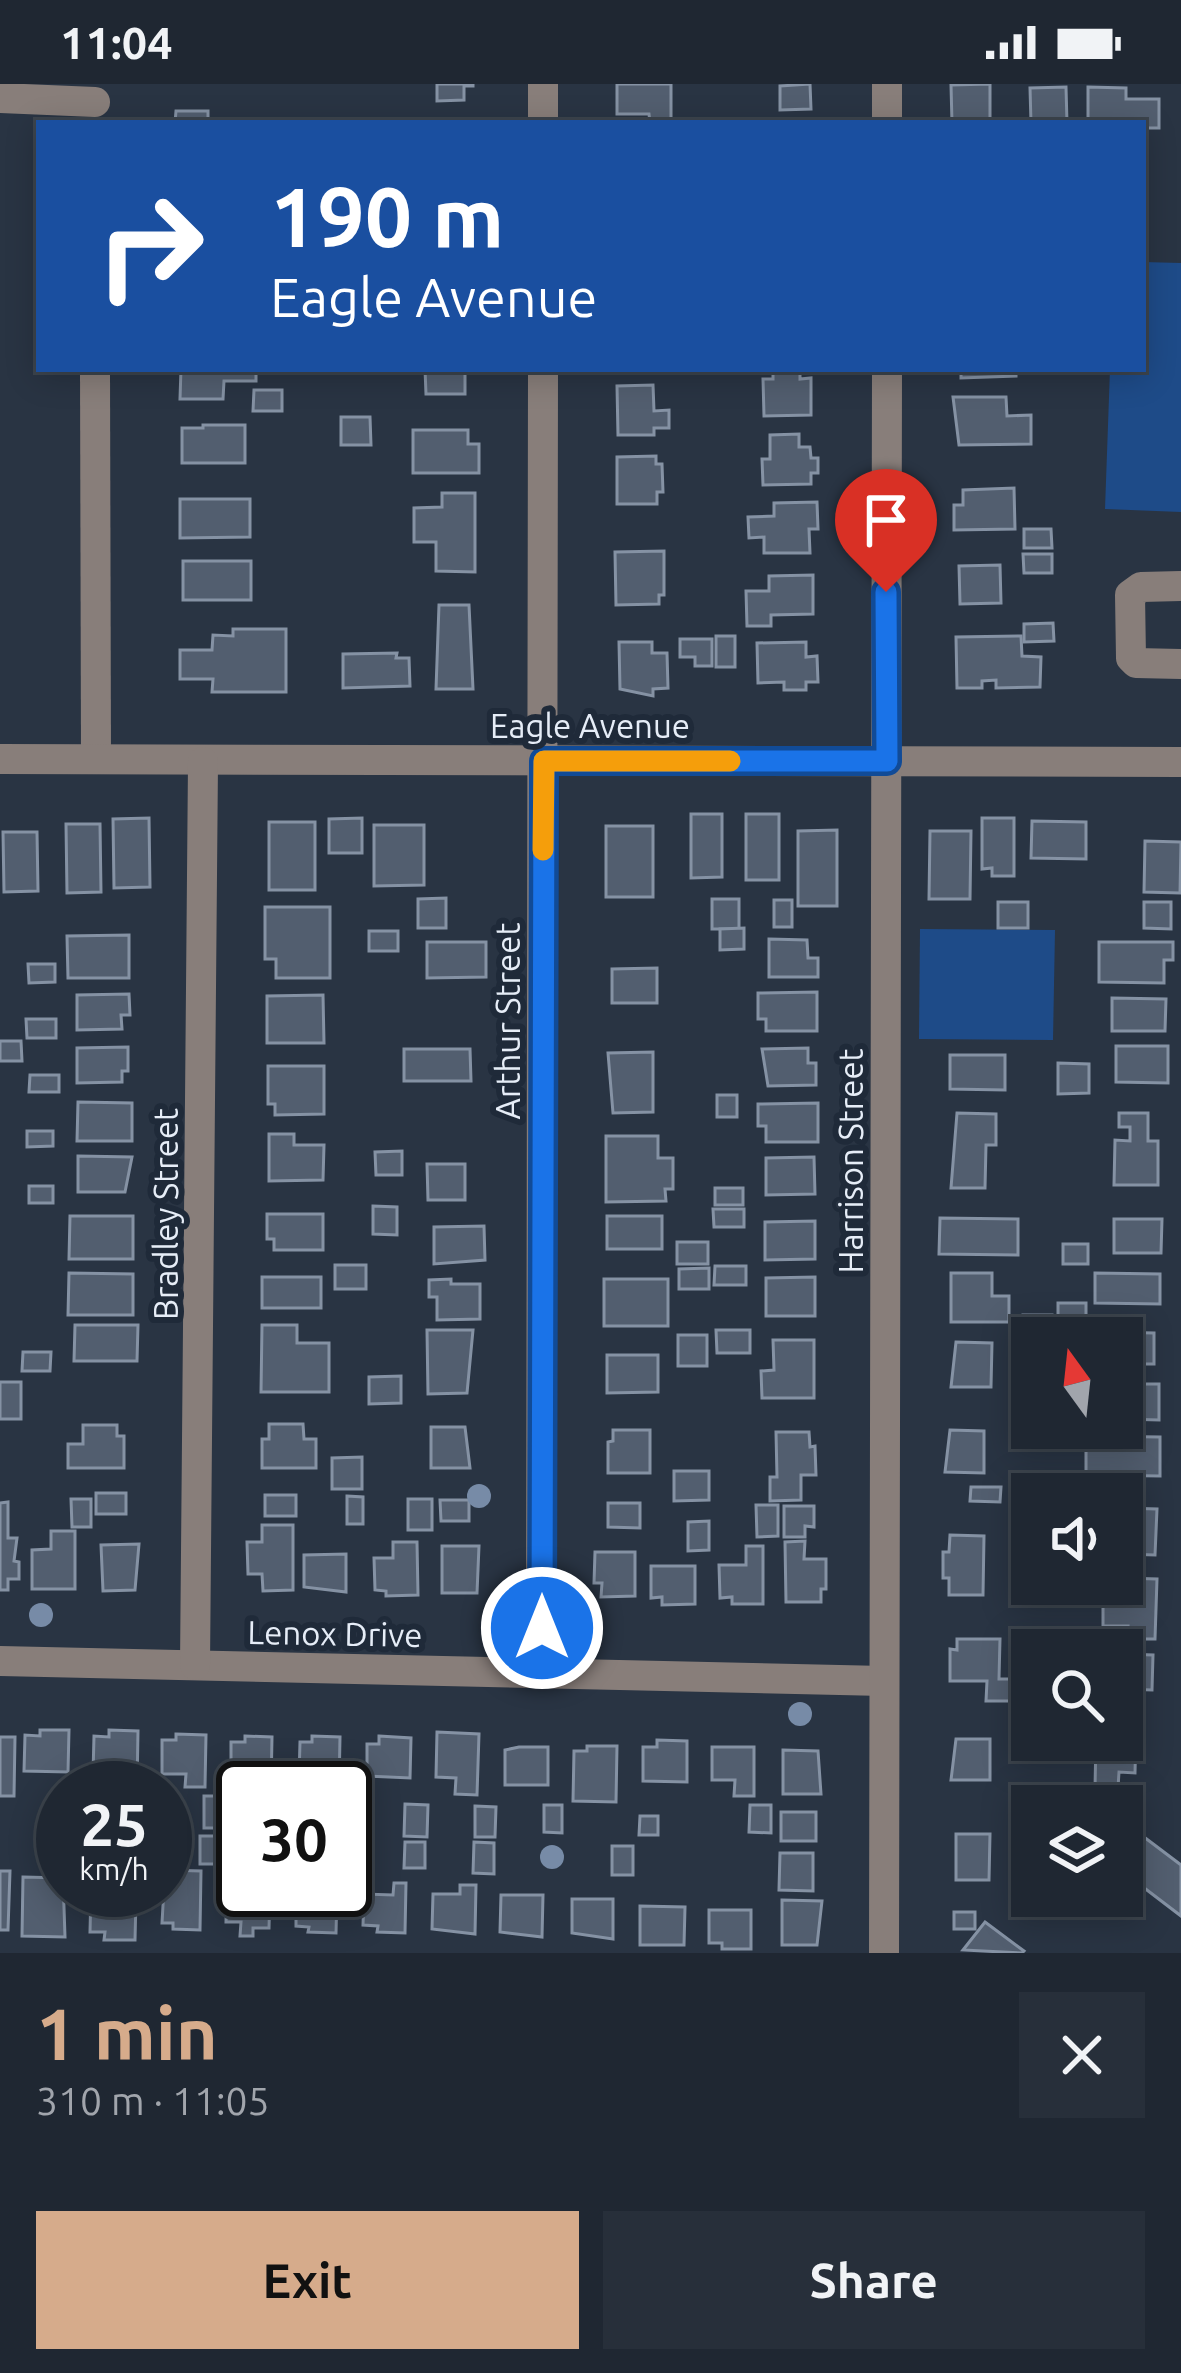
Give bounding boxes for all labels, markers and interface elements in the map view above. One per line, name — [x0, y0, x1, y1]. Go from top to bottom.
text: 11:04 — [60, 17, 173, 68]
icon: right — [72, 168, 228, 324]
text: 190 m — [270, 169, 504, 263]
text: Eagle Avenue — [270, 267, 597, 327]
pin — [835, 469, 937, 592]
icon: arrive — [853, 487, 919, 553]
street label: Eagle Avenue — [490, 707, 690, 744]
street label: Arthur Street — [489, 923, 526, 1119]
street label: Harrison Street — [832, 1048, 869, 1274]
street label: Bradley Street — [147, 1108, 184, 1320]
north arrow — [1011, 1317, 1143, 1449]
map controls — [1011, 1317, 1143, 1917]
button: sound — [1011, 1473, 1143, 1605]
position arrow — [479, 1565, 605, 1691]
street label: Lenox Drive — [247, 1613, 423, 1653]
button: search — [1011, 1629, 1143, 1761]
speed limit sign: 30 — [216, 1761, 372, 1917]
button: layers — [1011, 1785, 1143, 1917]
text: 25 — [80, 1790, 148, 1857]
text: km/h — [79, 1852, 149, 1886]
button: close — [1019, 1992, 1145, 2118]
text: 1 min — [36, 1993, 218, 2074]
text: 310 m · 11:05 — [36, 2079, 270, 2122]
button: Exit — [36, 2211, 579, 2349]
button: Share — [603, 2211, 1145, 2349]

